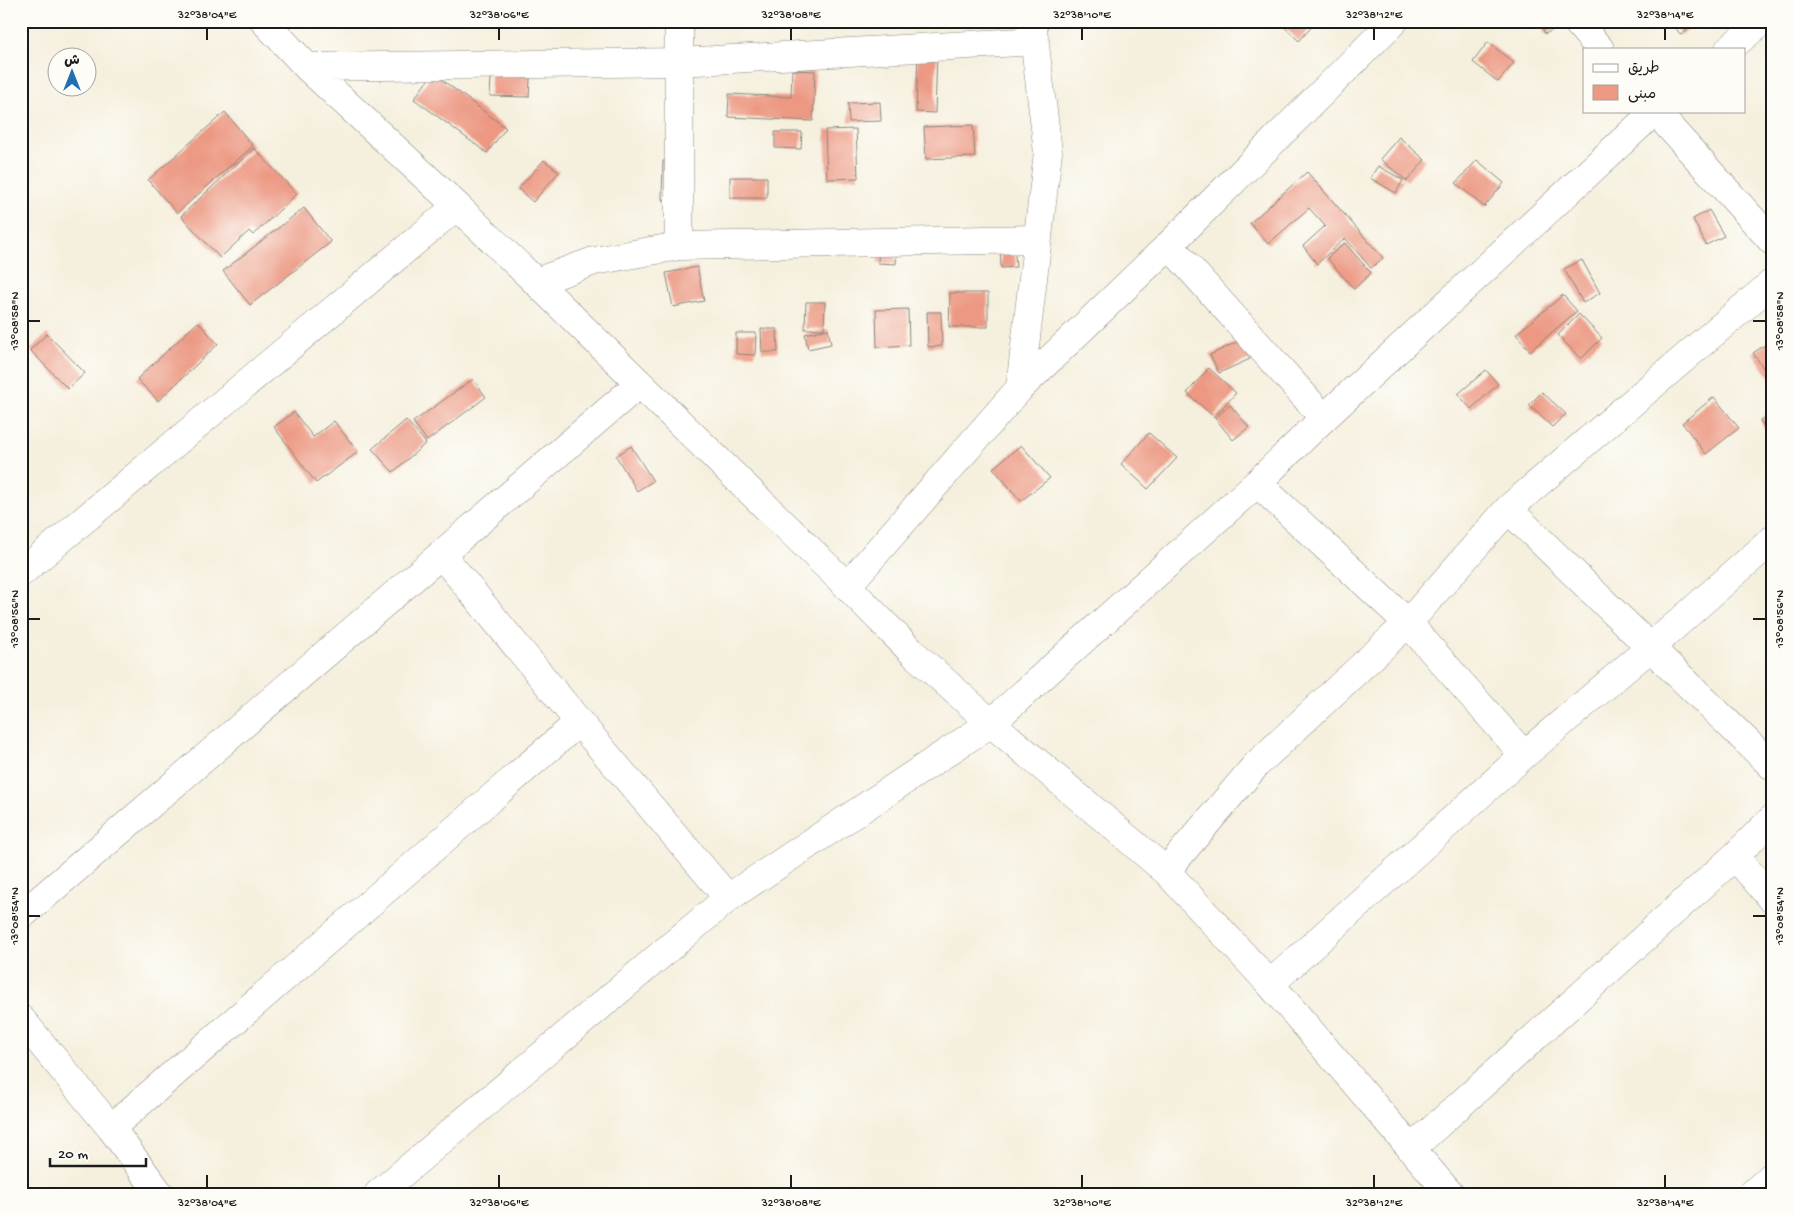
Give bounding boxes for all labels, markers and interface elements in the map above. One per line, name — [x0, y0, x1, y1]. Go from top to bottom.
text: 32°38'04"E — [177, 9, 237, 23]
text: 32°38'06"E — [469, 9, 529, 23]
text: 32°38'08"E — [760, 9, 821, 23]
text: 32°38'10"E — [1052, 9, 1111, 23]
text: 32°38'12"E — [1345, 9, 1403, 23]
text: 32°38'14"E — [1636, 9, 1694, 23]
north arrow — [48, 48, 98, 98]
legend — [1583, 48, 1746, 112]
text: ش — [64, 53, 80, 70]
text: طريق — [1628, 60, 1660, 78]
text: مبنى — [1628, 86, 1656, 104]
text: 13°08'58"N — [9, 292, 23, 351]
text: 13°08'58"N — [1774, 292, 1788, 351]
text: 13°08'56"N — [9, 590, 23, 649]
text: 13°08'56"N — [1774, 590, 1788, 649]
text: 13°08'54"N — [9, 887, 23, 946]
text: 13°08'54"N — [1774, 887, 1788, 946]
scale bar — [50, 1135, 146, 1167]
text: 20 m — [58, 1146, 88, 1164]
text: 32°38'04"E — [177, 1197, 237, 1211]
text: 32°38'06"E — [469, 1197, 529, 1211]
text: 32°38'08"E — [760, 1197, 821, 1211]
text: 32°38'10"E — [1052, 1197, 1111, 1211]
text: 32°38'12"E — [1345, 1197, 1403, 1211]
text: 32°38'14"E — [1636, 1197, 1694, 1211]

